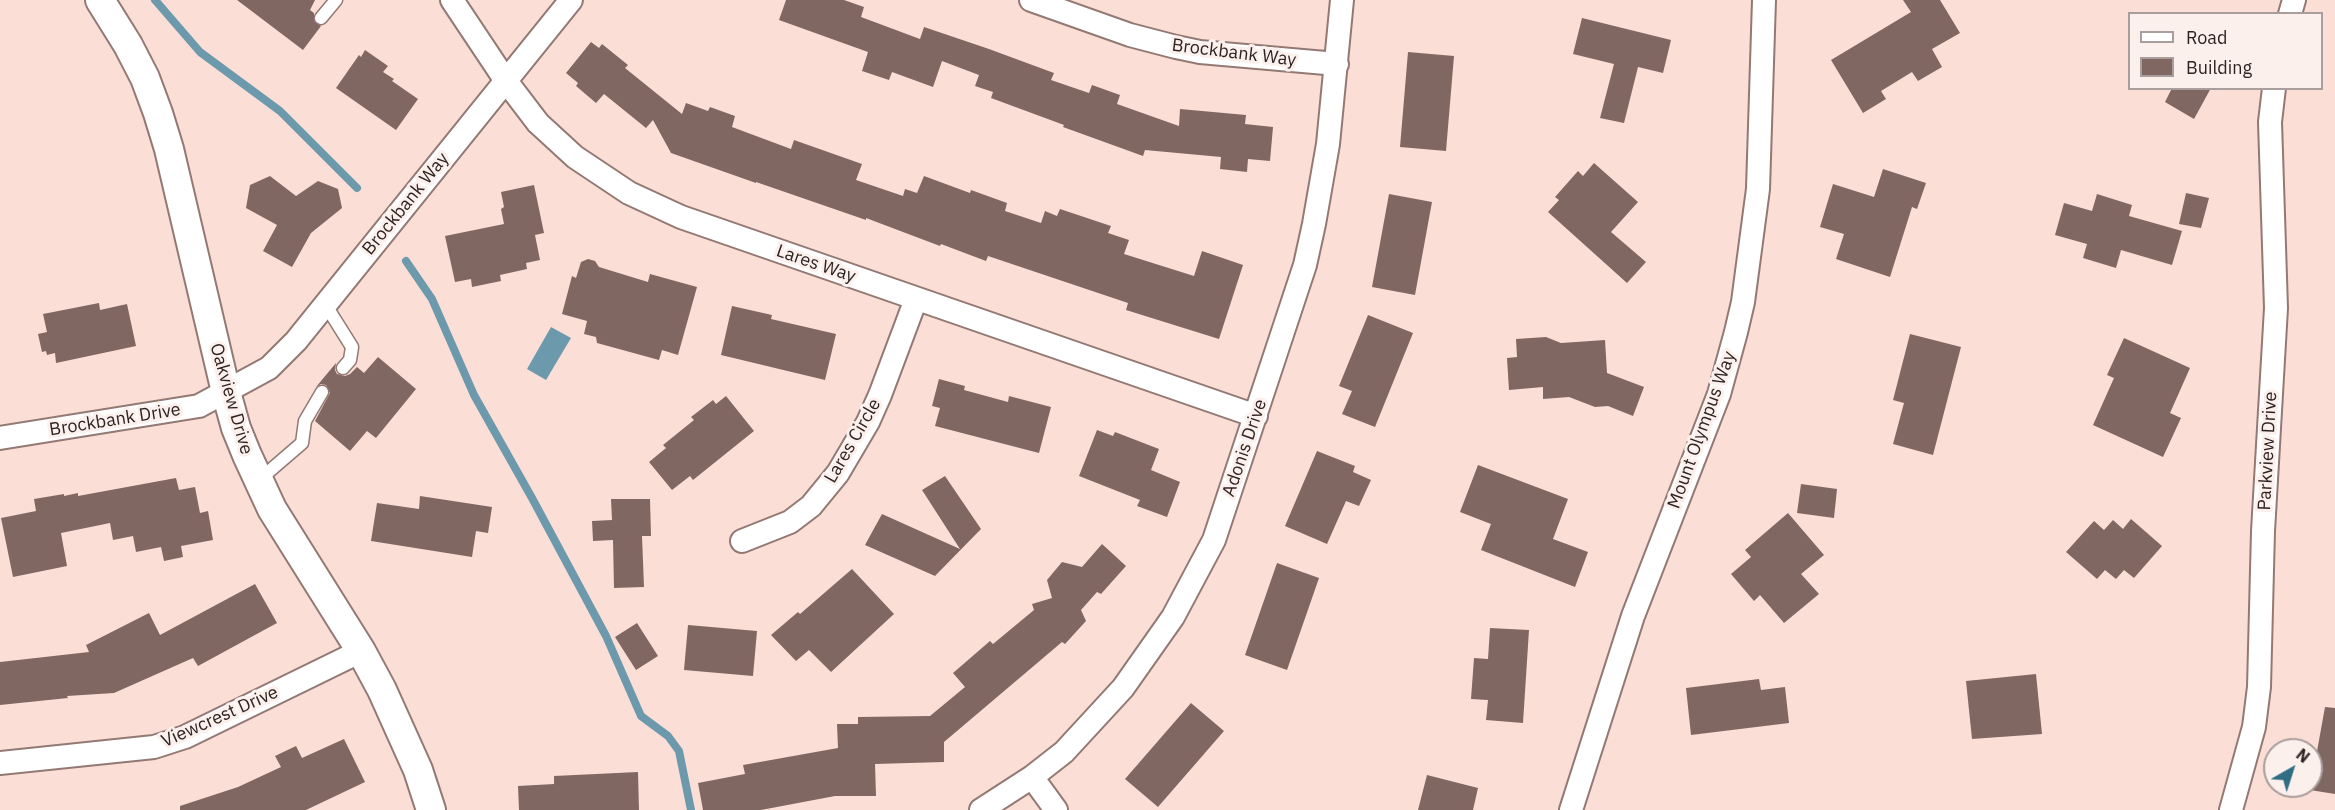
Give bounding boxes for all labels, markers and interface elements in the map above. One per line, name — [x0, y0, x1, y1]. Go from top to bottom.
legend — [2128, 12, 2323, 90]
text: Road — [2186, 26, 2227, 49]
street label: Brockbank Way — [1171, 35, 1297, 71]
text: Building — [2186, 56, 2252, 79]
street label: Brockbank Way — [358, 149, 454, 259]
street label: Lares Way — [774, 240, 858, 288]
street label: Oakview Drive — [205, 341, 257, 457]
street label: Mount Olympus Way — [1663, 348, 1741, 512]
street label: Parkview Drive — [2254, 391, 2282, 511]
street label: Lares Circle — [820, 395, 886, 487]
street label: Adonis Drive — [1218, 396, 1272, 500]
street label: Brockbank Drive — [48, 399, 182, 441]
street label: Viewcrest Drive — [158, 682, 282, 752]
north arrow — [2263, 738, 2323, 798]
text: N — [2292, 744, 2314, 767]

